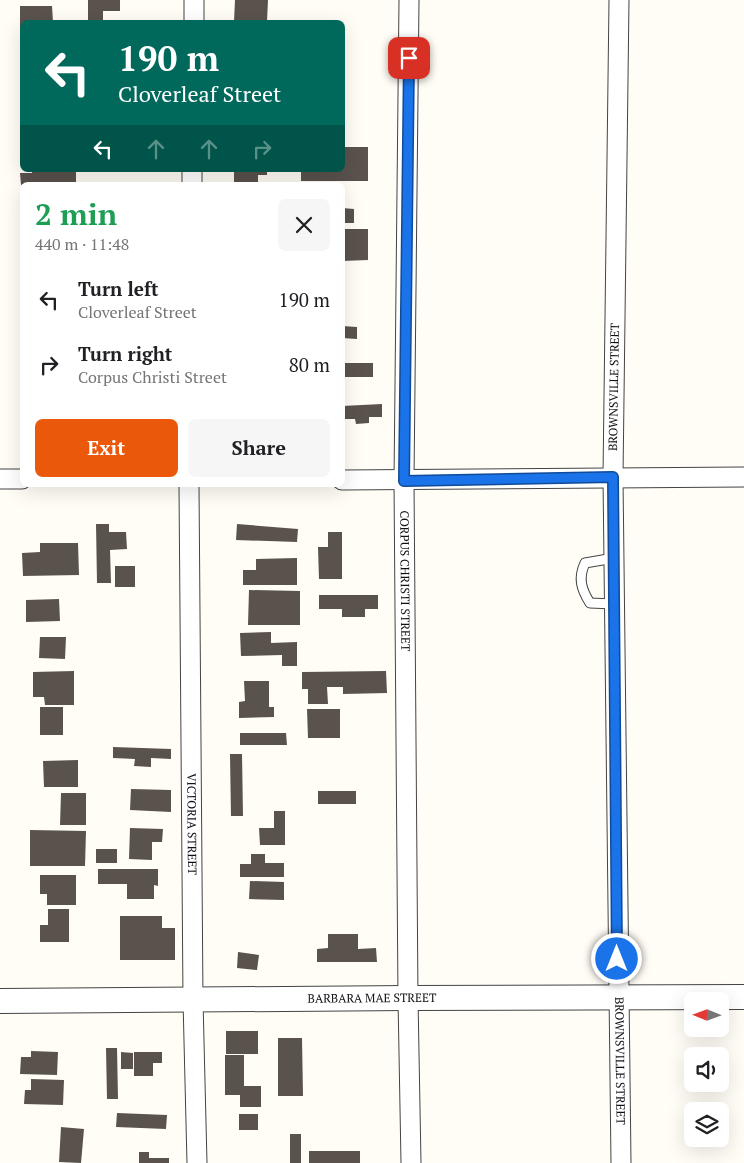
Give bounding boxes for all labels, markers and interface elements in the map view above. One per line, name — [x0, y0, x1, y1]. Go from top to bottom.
text: 190 m — [118, 35, 219, 81]
pin — [388, 37, 430, 79]
icon: left — [35, 40, 100, 105]
icon: arrive — [395, 44, 423, 72]
text: Cloverleaf Street — [118, 79, 281, 108]
icon: left — [89, 135, 117, 163]
icon: ahead — [142, 135, 170, 163]
icon: ahead — [195, 135, 223, 163]
icon: right — [248, 135, 276, 163]
text: 2 min — [35, 194, 117, 234]
button: close — [278, 199, 330, 251]
text: 440 m · 11:48 — [35, 233, 129, 255]
text: Turn left — [78, 276, 159, 301]
icon: left — [35, 286, 63, 314]
text: 190 m — [279, 287, 330, 312]
text: Cloverleaf Street — [78, 301, 197, 323]
street label: BROWNSVILLE STREET — [605, 322, 622, 451]
text: Turn right — [78, 341, 172, 366]
icon: right — [35, 351, 63, 379]
text: 80 m — [289, 352, 330, 377]
text: Corpus Christi Street — [78, 366, 227, 388]
button: Exit — [35, 419, 178, 477]
button: Share — [188, 419, 330, 477]
street label: CORPUS CHRISTI STREET — [397, 510, 413, 652]
street label: VICTORIA STREET — [184, 773, 200, 875]
position arrow — [590, 932, 642, 984]
street label: BARBARA MAE STREET — [308, 990, 437, 1006]
north arrow — [684, 992, 729, 1038]
map controls — [684, 992, 729, 1147]
street label: BROWNSVILLE STREET — [612, 997, 629, 1126]
button: sound — [684, 1047, 729, 1092]
button: layers — [684, 1102, 729, 1147]

